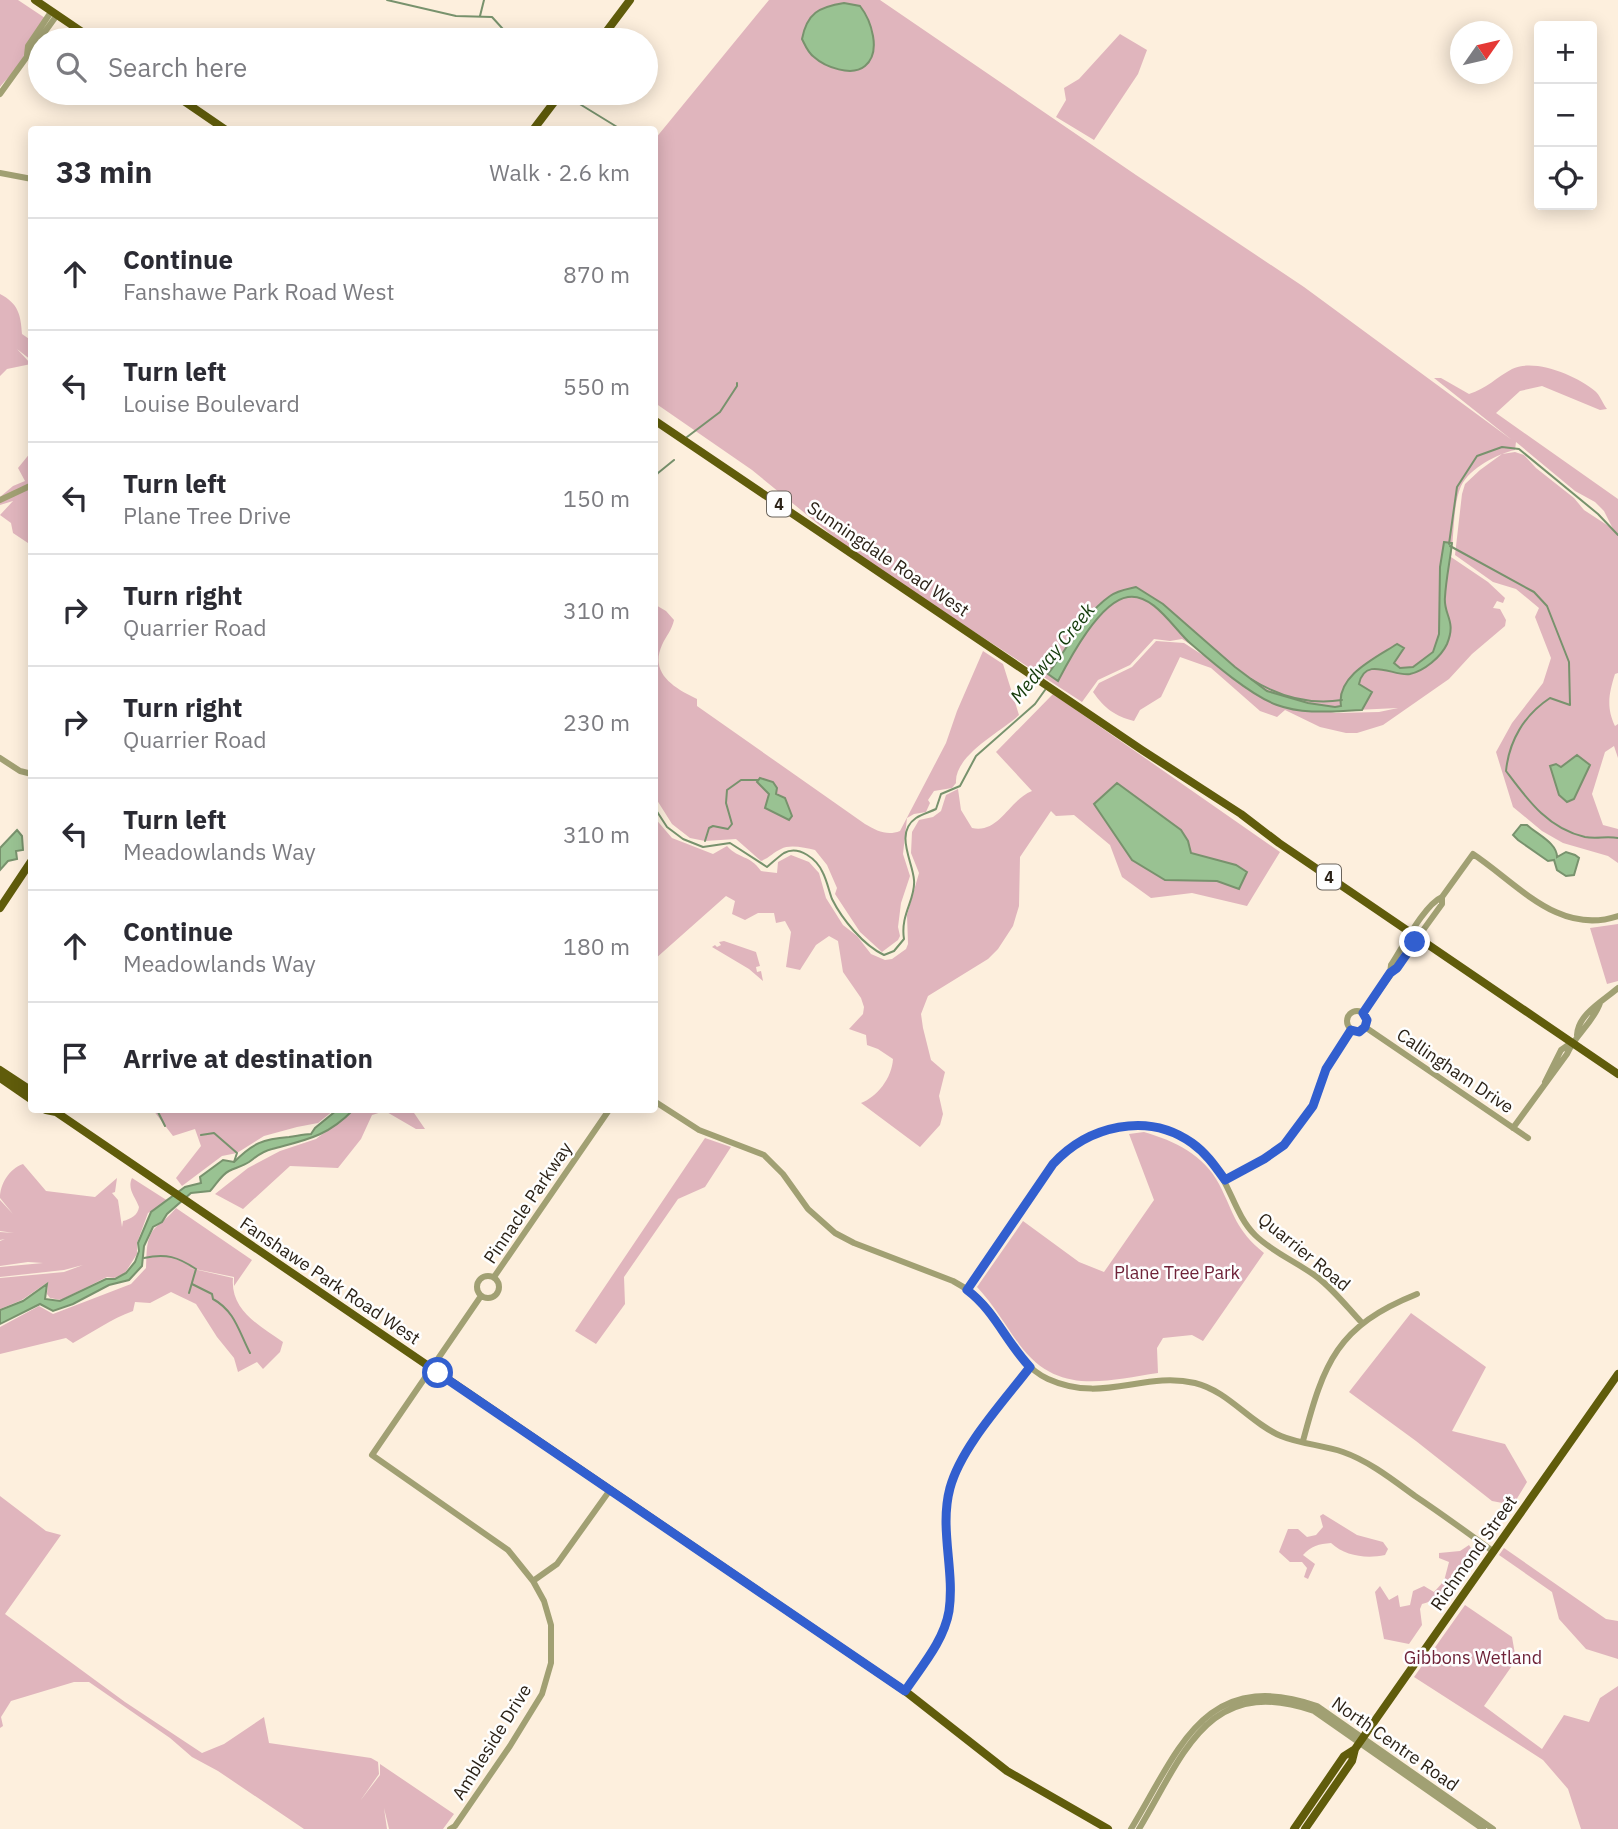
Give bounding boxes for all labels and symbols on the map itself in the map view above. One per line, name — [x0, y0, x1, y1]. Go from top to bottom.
north arrow — [1450, 21, 1513, 84]
road number: 4 — [767, 491, 791, 516]
street label: Sunningdale Road West — [803, 496, 974, 621]
water label: Medway Creek — [1004, 597, 1100, 708]
road number: 4 — [1317, 864, 1341, 890]
route end — [1399, 926, 1430, 957]
street label: Callingham Drive — [1392, 1023, 1518, 1118]
street label: Pinnacle Parkway — [478, 1137, 577, 1268]
street label: Quarrier Road — [1253, 1207, 1355, 1296]
street label: Fanshawe Park Road West — [236, 1212, 425, 1350]
park label: Plane Tree Park — [1114, 1261, 1241, 1284]
route start — [422, 1357, 453, 1388]
street label: Richmond Street — [1425, 1491, 1522, 1615]
park label: Gibbons Wetland — [1404, 1646, 1542, 1669]
street label: Ambleside Drive — [447, 1680, 536, 1804]
street label: North Centre Road — [1327, 1691, 1463, 1796]

